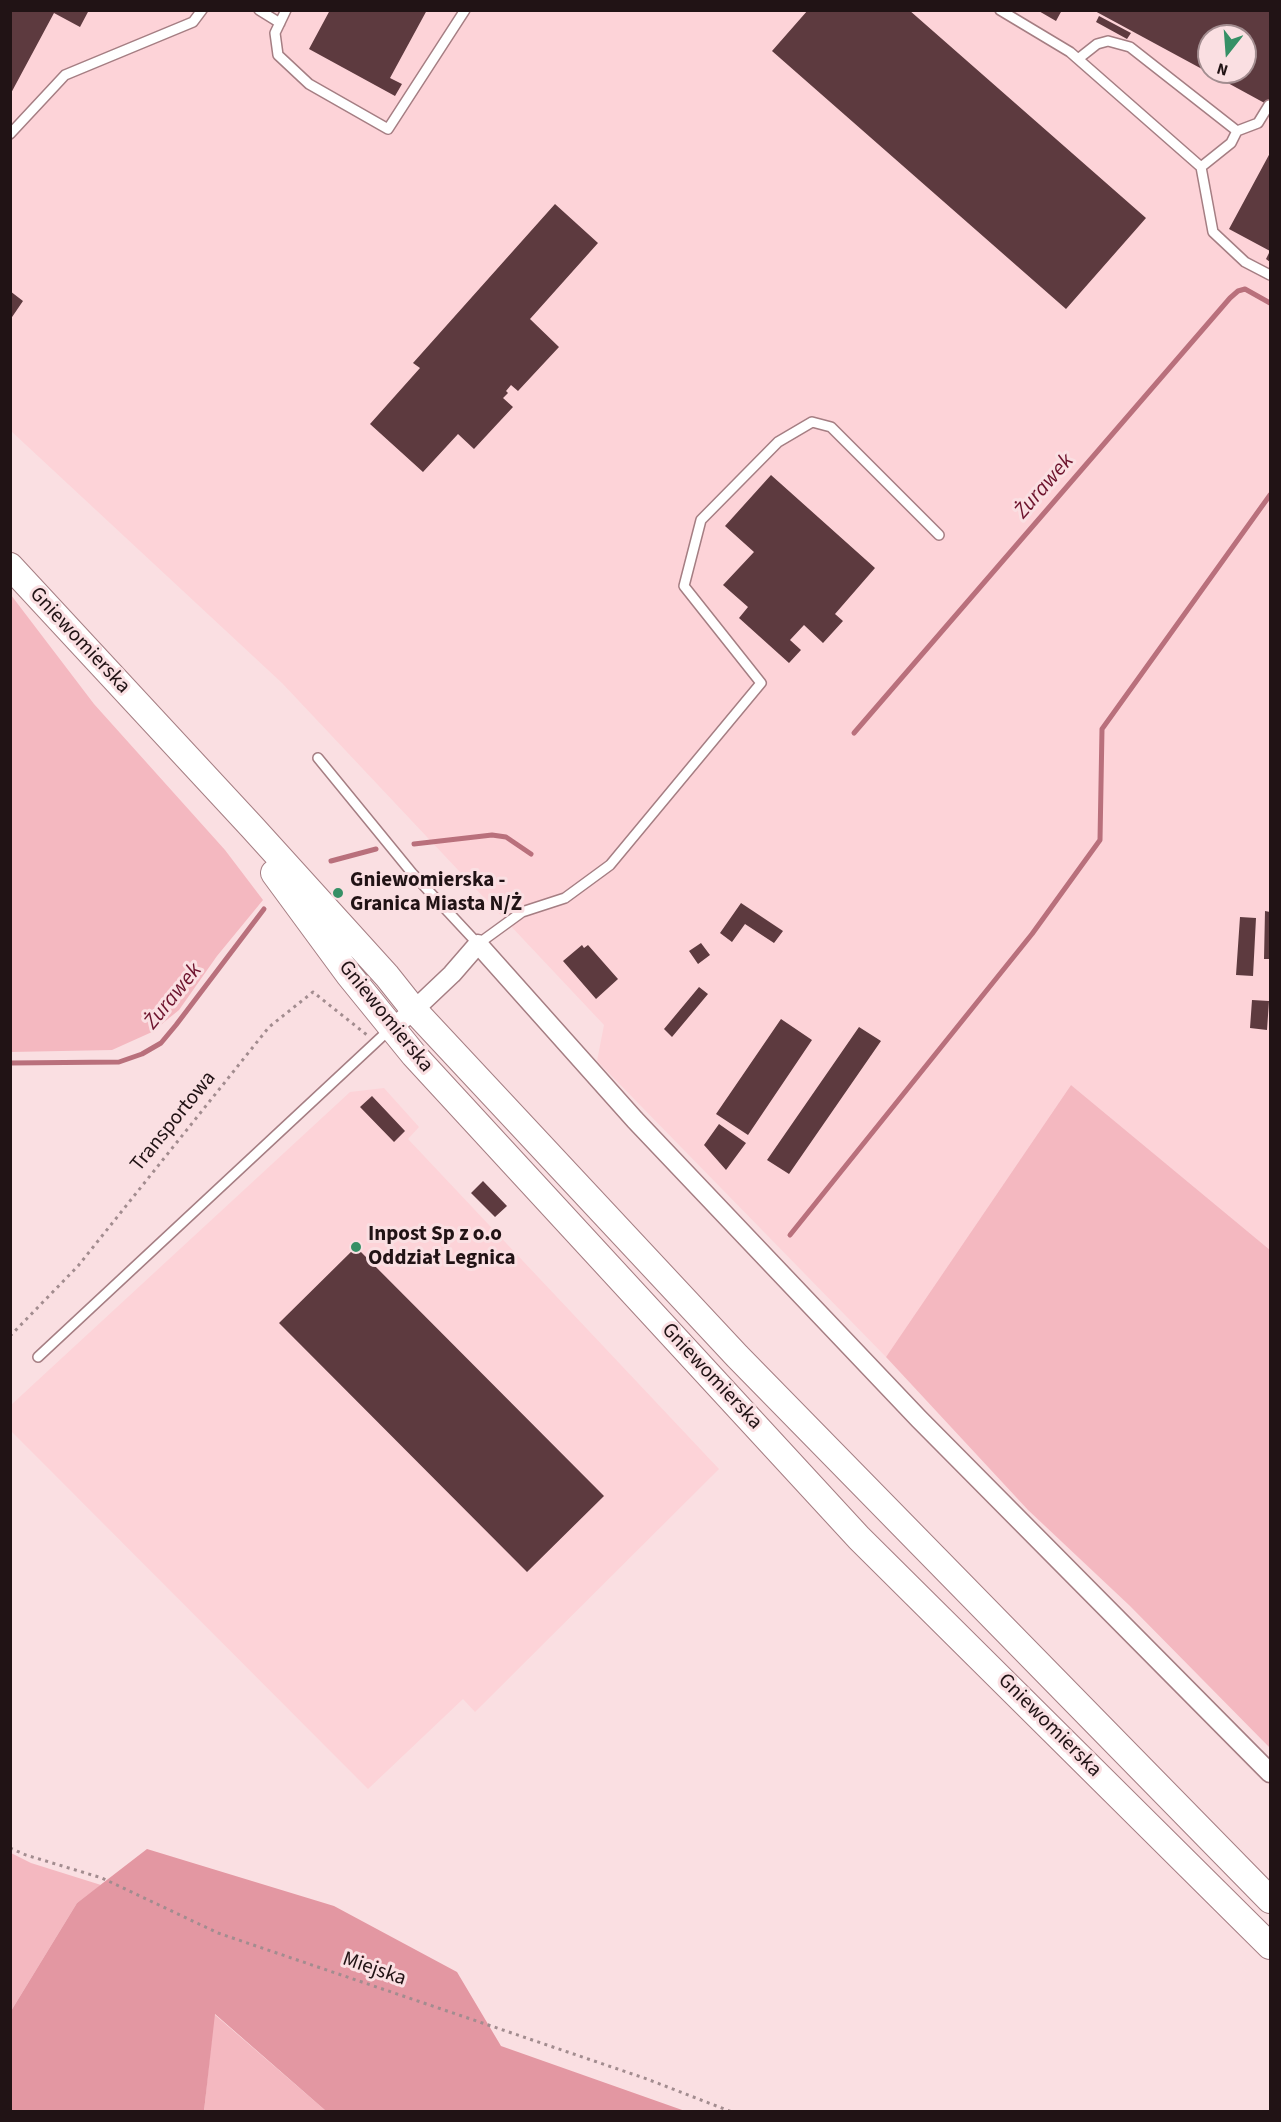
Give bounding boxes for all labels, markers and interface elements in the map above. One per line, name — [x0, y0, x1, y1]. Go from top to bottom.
north arrow — [1197, 24, 1257, 84]
text: N — [1214, 57, 1231, 81]
water label: Żurawek — [1010, 449, 1080, 525]
street label: Gniewomierska — [23, 583, 135, 699]
place label: Gniewomierska - Granica Miasta N/Ż — [350, 868, 522, 918]
marker: Gniewomierska - Granica Miasta N/Ż — [331, 886, 345, 900]
street label: Gniewomierska — [332, 956, 438, 1078]
water label: Żurawek — [139, 959, 209, 1035]
street label: Transportowa — [126, 1067, 222, 1177]
place label: Inpost Sp z o.o Oddział Legnica — [368, 1222, 516, 1272]
marker: Inpost Sp z o.o Oddział Legnica — [349, 1240, 363, 1254]
street label: Gniewomierska — [655, 1319, 767, 1435]
street label: Gniewomierska — [992, 1669, 1106, 1783]
street label: Miejska — [339, 1947, 409, 1993]

